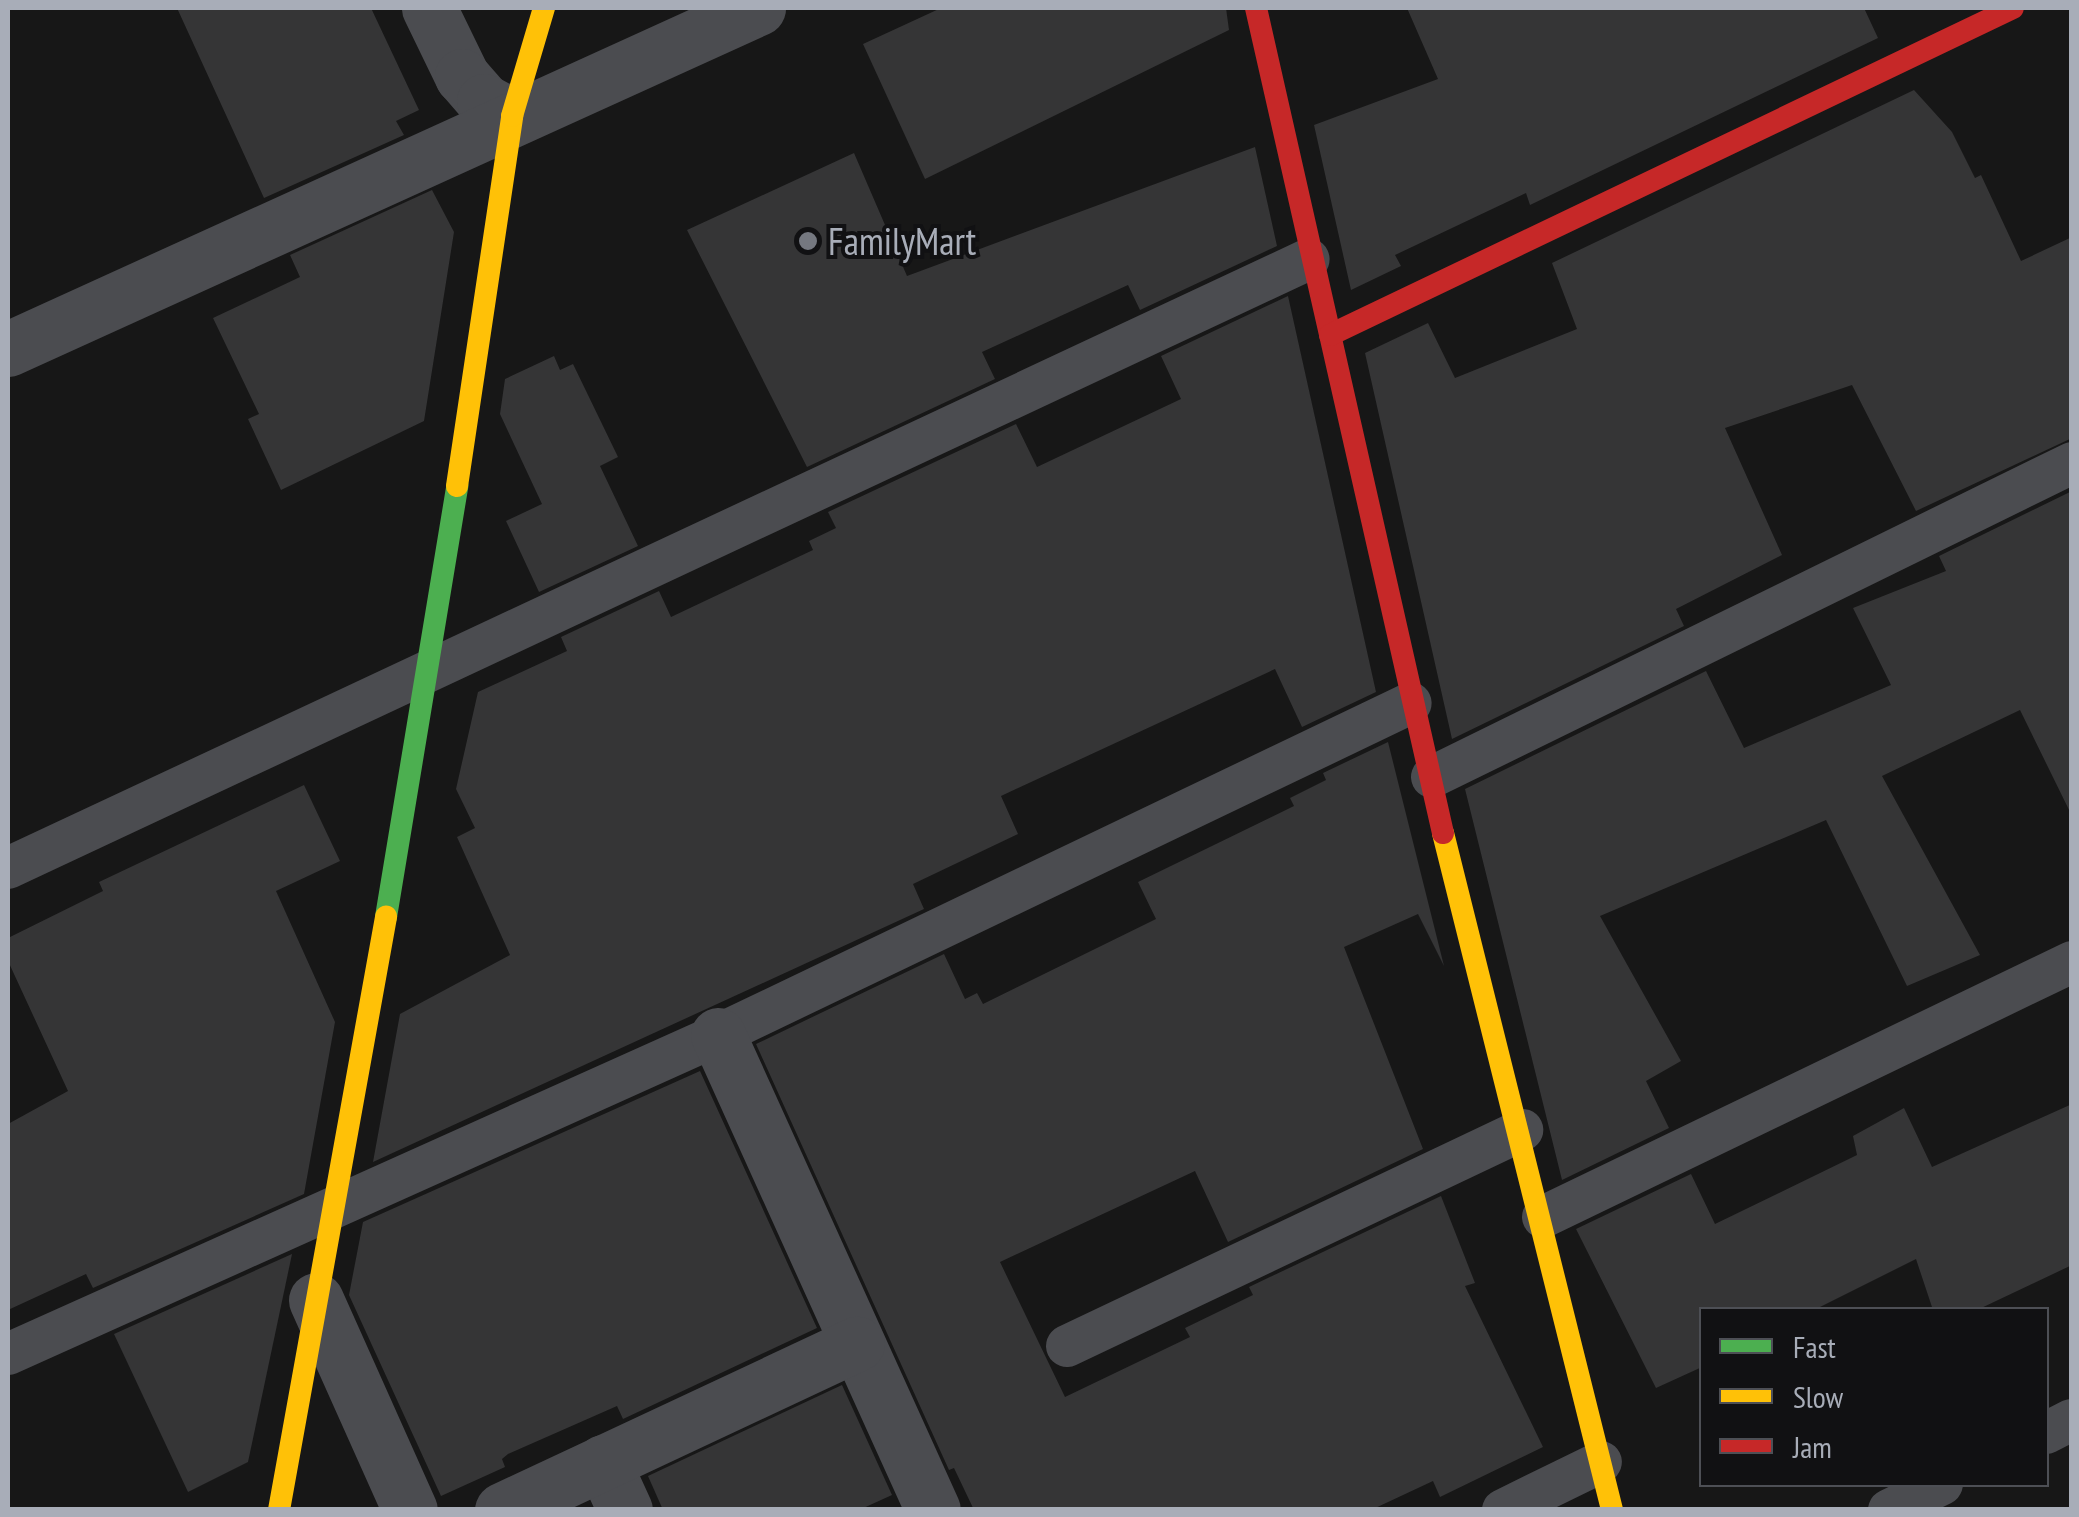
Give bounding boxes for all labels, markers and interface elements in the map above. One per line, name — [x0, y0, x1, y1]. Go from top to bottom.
place label: FamilyMart — [828, 218, 976, 264]
marker: FamilyMart — [797, 230, 819, 252]
legend — [1699, 1307, 2049, 1487]
text: Fast — [1793, 1327, 1836, 1366]
text: Slow — [1793, 1377, 1843, 1416]
text: Jam — [1793, 1427, 1832, 1466]

